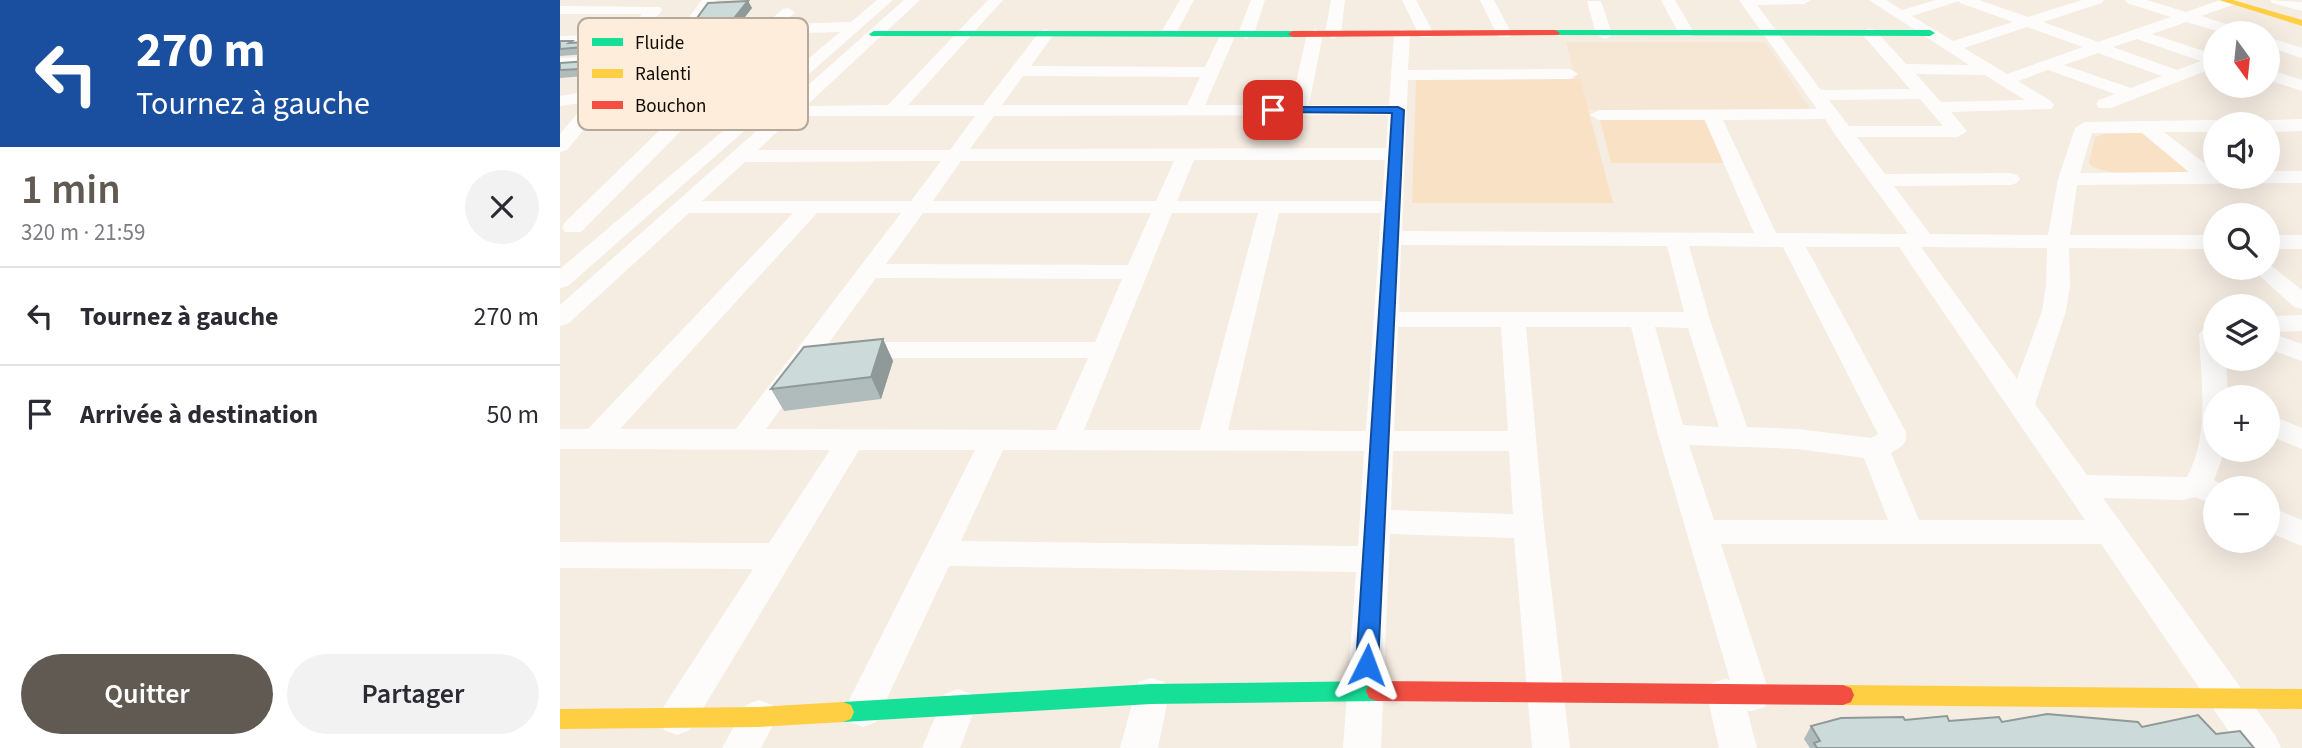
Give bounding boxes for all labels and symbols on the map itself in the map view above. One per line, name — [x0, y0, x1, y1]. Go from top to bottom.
legend — [578, 18, 808, 130]
north arrow — [2203, 21, 2280, 98]
text: Fluide — [635, 30, 684, 57]
text: Ralenti — [635, 61, 691, 88]
pin — [1243, 80, 1303, 140]
text: Bouchon — [635, 93, 707, 120]
position arrow — [1330, 628, 1404, 702]

